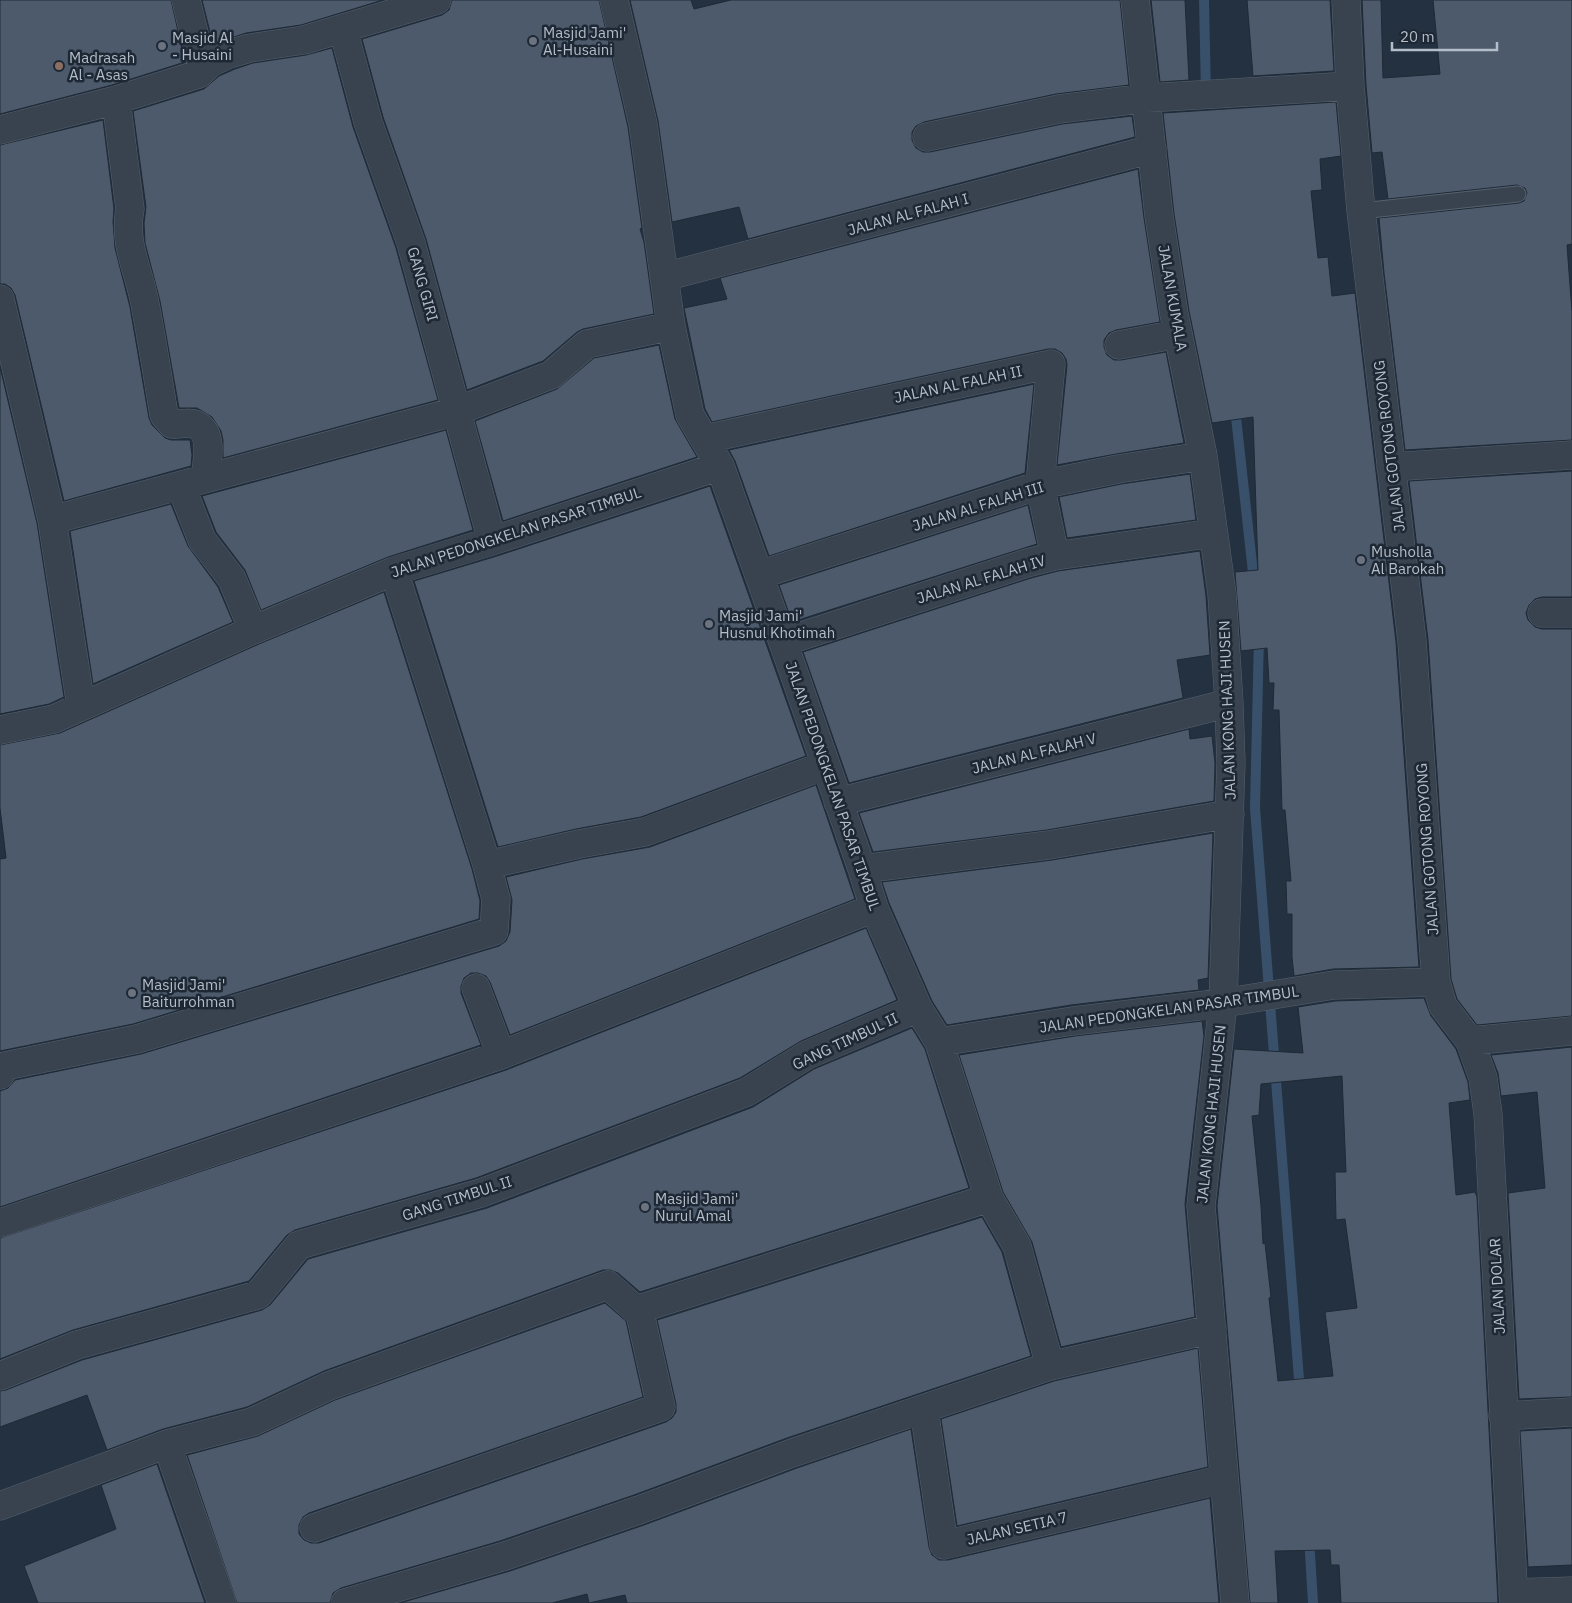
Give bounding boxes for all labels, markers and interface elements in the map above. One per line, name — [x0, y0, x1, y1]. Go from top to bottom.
scale bar — [1392, 20, 1497, 52]
place label: Masjid Jami' Al-Husaini — [543, 23, 626, 59]
text: 20 m — [1400, 27, 1435, 46]
place label: Masjid Al - Husaini — [172, 28, 233, 64]
marker: Masjid Jami' Al-Husaini — [527, 35, 539, 47]
marker: Masjid Al - Husaini — [156, 40, 168, 52]
place label: Madrasah Al - Asas — [69, 48, 135, 84]
marker: Madrasah Al - Asas — [53, 60, 65, 72]
street label: JALAN AL FALAH I — [846, 189, 970, 239]
street label: JALAN KUMALA — [1154, 243, 1192, 353]
street label: GANG GIRI — [403, 245, 443, 323]
street label: JALAN GOTONG ROYONG — [1369, 359, 1409, 533]
street label: JALAN AL FALAH II — [892, 361, 1024, 407]
street label: JALAN AL FALAH III — [910, 477, 1046, 535]
street label: JALAN PEDONGKELAN PASAR TIMBUL — [389, 482, 644, 581]
place label: Musholla Al Barokah — [1371, 542, 1444, 578]
street label: JALAN AL FALAH IV — [914, 550, 1048, 608]
marker: Musholla Al Barokah — [1355, 554, 1367, 566]
place label: Masjid Jami' Husnul Khotimah — [719, 606, 835, 642]
marker: Masjid Jami' Husnul Khotimah — [703, 618, 715, 630]
street label: JALAN KONG HAJI HUSEN — [1214, 620, 1240, 800]
street label: JALAN PEDONGKELAN PASAR TIMBUL — [781, 659, 885, 913]
street label: JALAN AL FALAH V — [970, 728, 1098, 778]
street label: JALAN GOTONG ROYONG — [1412, 762, 1442, 936]
place label: Masjid Jami' Baiturrohman — [142, 975, 235, 1011]
street label: JALAN PEDONGKELAN PASAR TIMBUL — [1038, 981, 1300, 1037]
marker: Masjid Jami' Baiturrohman — [126, 987, 138, 999]
street label: GANG TIMBUL II — [789, 1008, 901, 1074]
street label: JALAN KONG HAJI HUSEN — [1192, 1024, 1230, 1204]
street label: GANG TIMBUL II — [400, 1171, 514, 1225]
place label: Masjid Jami' Nurul Amal — [655, 1189, 738, 1225]
marker: Masjid Jami' Nurul Amal — [639, 1201, 651, 1213]
street label: JALAN DOLAR — [1485, 1237, 1509, 1335]
street label: JALAN SETIA 7 — [965, 1507, 1069, 1549]

